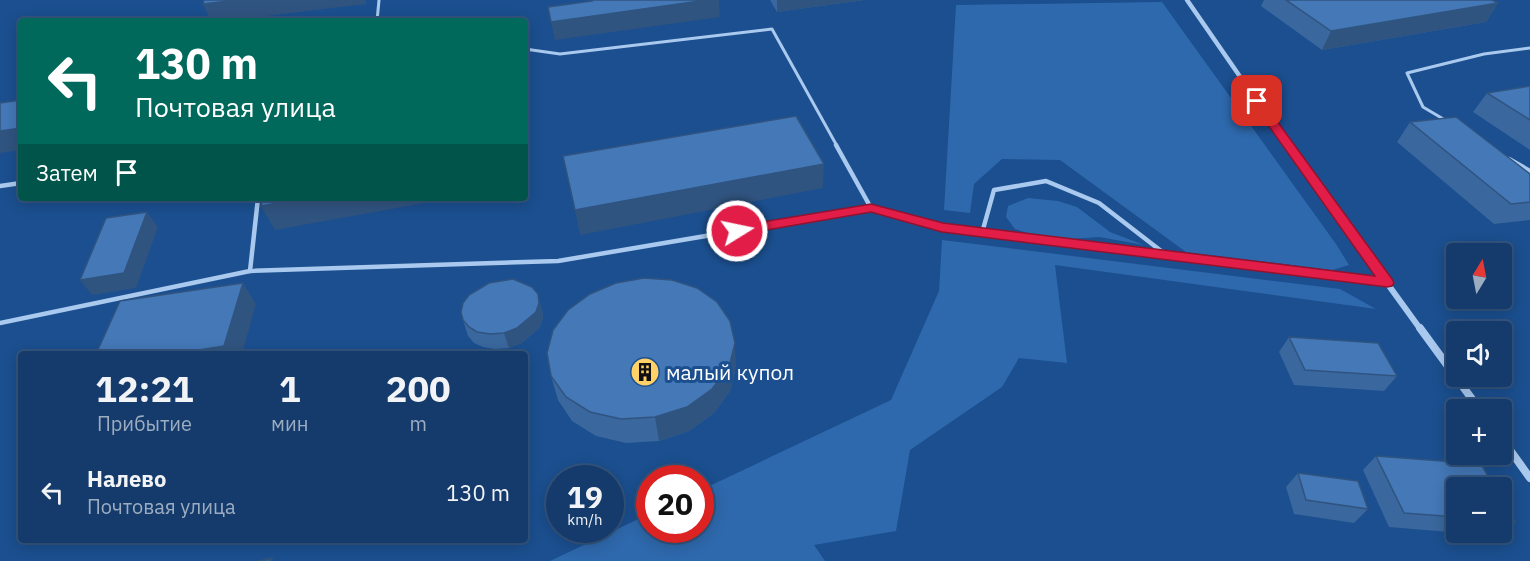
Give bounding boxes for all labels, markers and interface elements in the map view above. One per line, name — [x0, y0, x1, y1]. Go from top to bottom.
text: 130 m — [135, 36, 258, 91]
icon: left — [36, 42, 114, 120]
pin — [1231, 75, 1282, 126]
icon: arrive — [1240, 84, 1273, 117]
text: Почтовая улица — [135, 89, 336, 124]
icon: arrive — [110, 156, 143, 189]
text: Затем — [36, 158, 98, 187]
position arrow — [705, 199, 769, 263]
north arrow — [1446, 243, 1512, 309]
map controls — [1446, 243, 1512, 543]
button: sound — [1446, 321, 1512, 387]
building icon: малый купол — [629, 356, 661, 388]
place label: малый купол — [666, 358, 794, 386]
text: 12:21 — [95, 365, 194, 412]
text: 1 — [279, 365, 301, 412]
text: 200 — [386, 365, 451, 412]
button: + — [1446, 399, 1512, 465]
text: Прибытие — [97, 410, 192, 437]
text: мин — [271, 410, 308, 437]
text: m — [409, 410, 427, 437]
text: Налево — [87, 464, 166, 493]
speed limit sign: 20 — [636, 465, 714, 543]
icon: left — [36, 476, 69, 509]
text: 19 — [567, 477, 603, 516]
button: − — [1446, 477, 1512, 543]
text: 130 m — [446, 478, 510, 507]
text: Почтовая улица — [87, 493, 236, 520]
text: km/h — [567, 510, 603, 529]

